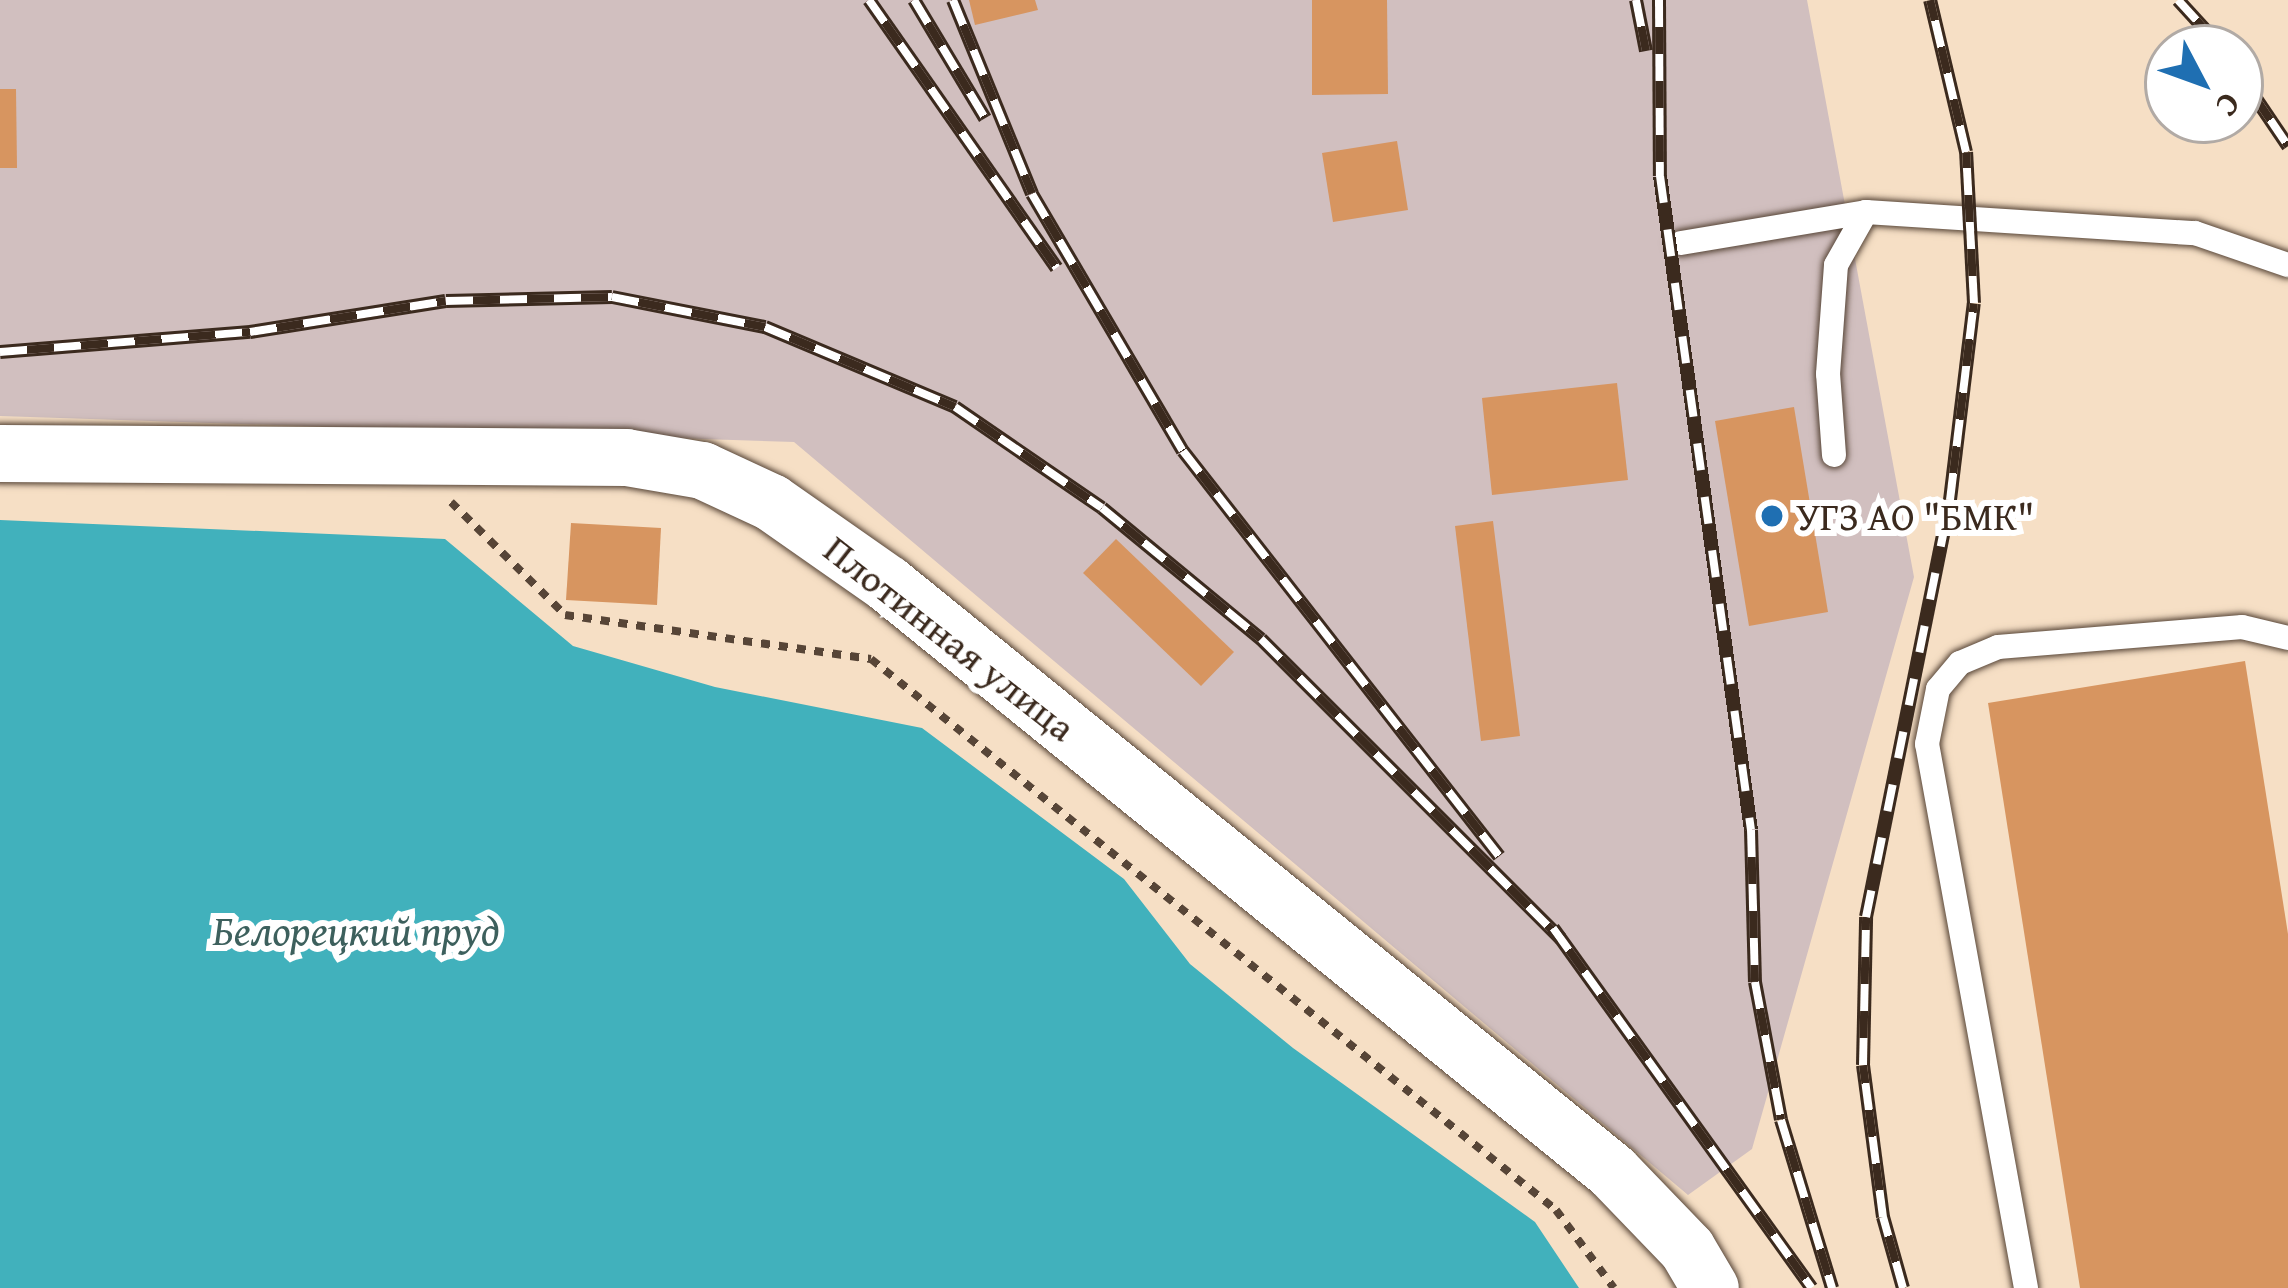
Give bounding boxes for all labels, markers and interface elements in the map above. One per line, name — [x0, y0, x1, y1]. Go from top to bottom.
north arrow — [2144, 24, 2264, 144]
text: С — [2205, 83, 2253, 128]
place label: УГЗ АО "БМК" — [1796, 493, 2034, 539]
marker: УГЗ АО "БМК" — [1759, 503, 1785, 529]
street label: Плотинная улица — [815, 525, 1085, 751]
water label: Белорецкий пруд — [213, 905, 499, 955]

